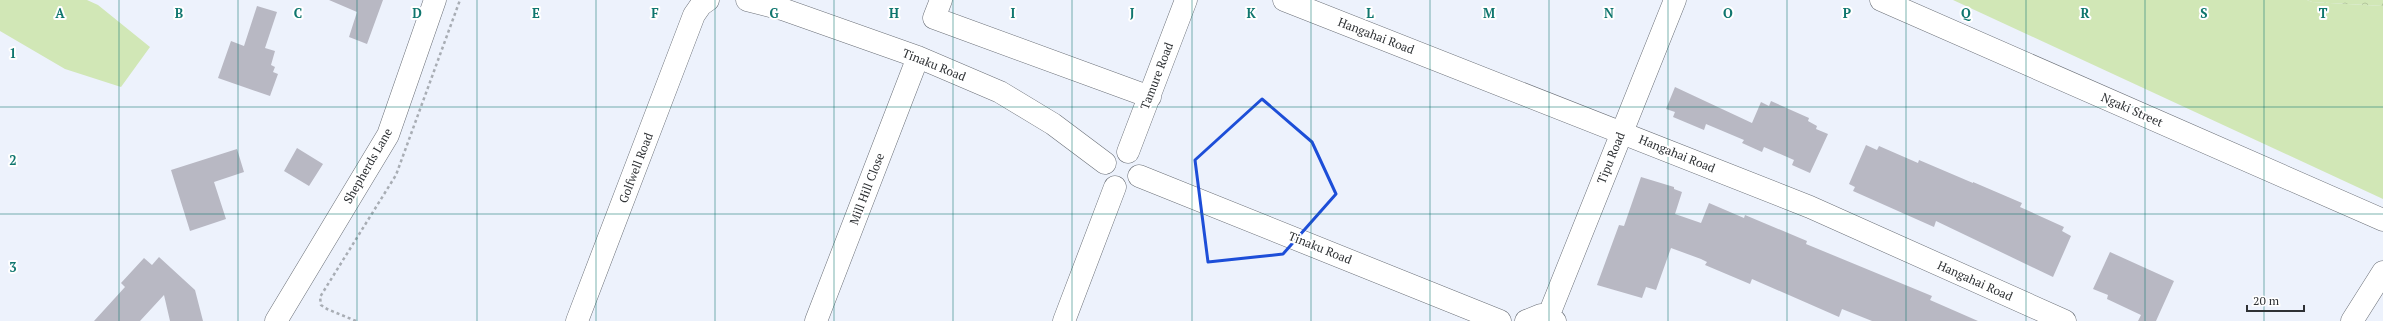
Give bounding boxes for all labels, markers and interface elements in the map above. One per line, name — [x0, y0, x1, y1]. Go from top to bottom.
text: A — [55, 4, 65, 22]
text: B — [175, 4, 183, 22]
text: C — [294, 4, 302, 22]
text: D — [412, 4, 422, 22]
text: E — [532, 4, 540, 22]
text: F — [651, 4, 659, 22]
text: G — [769, 4, 779, 22]
text: H — [889, 4, 899, 22]
text: I — [1011, 4, 1016, 22]
text: J — [1130, 4, 1135, 22]
text: K — [1246, 4, 1256, 22]
text: L — [1366, 4, 1374, 22]
text: M — [1483, 4, 1495, 22]
text: N — [1604, 4, 1614, 22]
text: O — [1723, 4, 1733, 22]
text: P — [1843, 4, 1851, 22]
text: Q — [1961, 4, 1972, 22]
text: R — [2080, 4, 2090, 22]
text: S — [2200, 4, 2208, 22]
text: T — [2319, 4, 2328, 22]
street label: Hangahai Road — [1336, 14, 1417, 57]
street label: Tamure Road — [1137, 40, 1176, 112]
text: 1 — [9, 44, 17, 62]
street label: Tinaku Road — [900, 45, 968, 84]
street label: Ngaki Street — [2099, 89, 2166, 130]
street label: Shepherds Lane — [340, 125, 395, 206]
street label: Tipu Road — [1593, 129, 1628, 186]
street label: Golfwell Road — [615, 130, 656, 205]
street label: Hangahai Road — [1637, 131, 1718, 176]
text: 2 — [9, 151, 17, 169]
street label: Mill Hill Close — [846, 151, 887, 227]
street label: Tinaku Road — [1286, 228, 1354, 267]
street label: Hangahai Road — [1935, 257, 2015, 304]
text: 3 — [9, 258, 17, 276]
scale bar — [2247, 287, 2304, 313]
text: 20 m — [2253, 293, 2280, 308]

